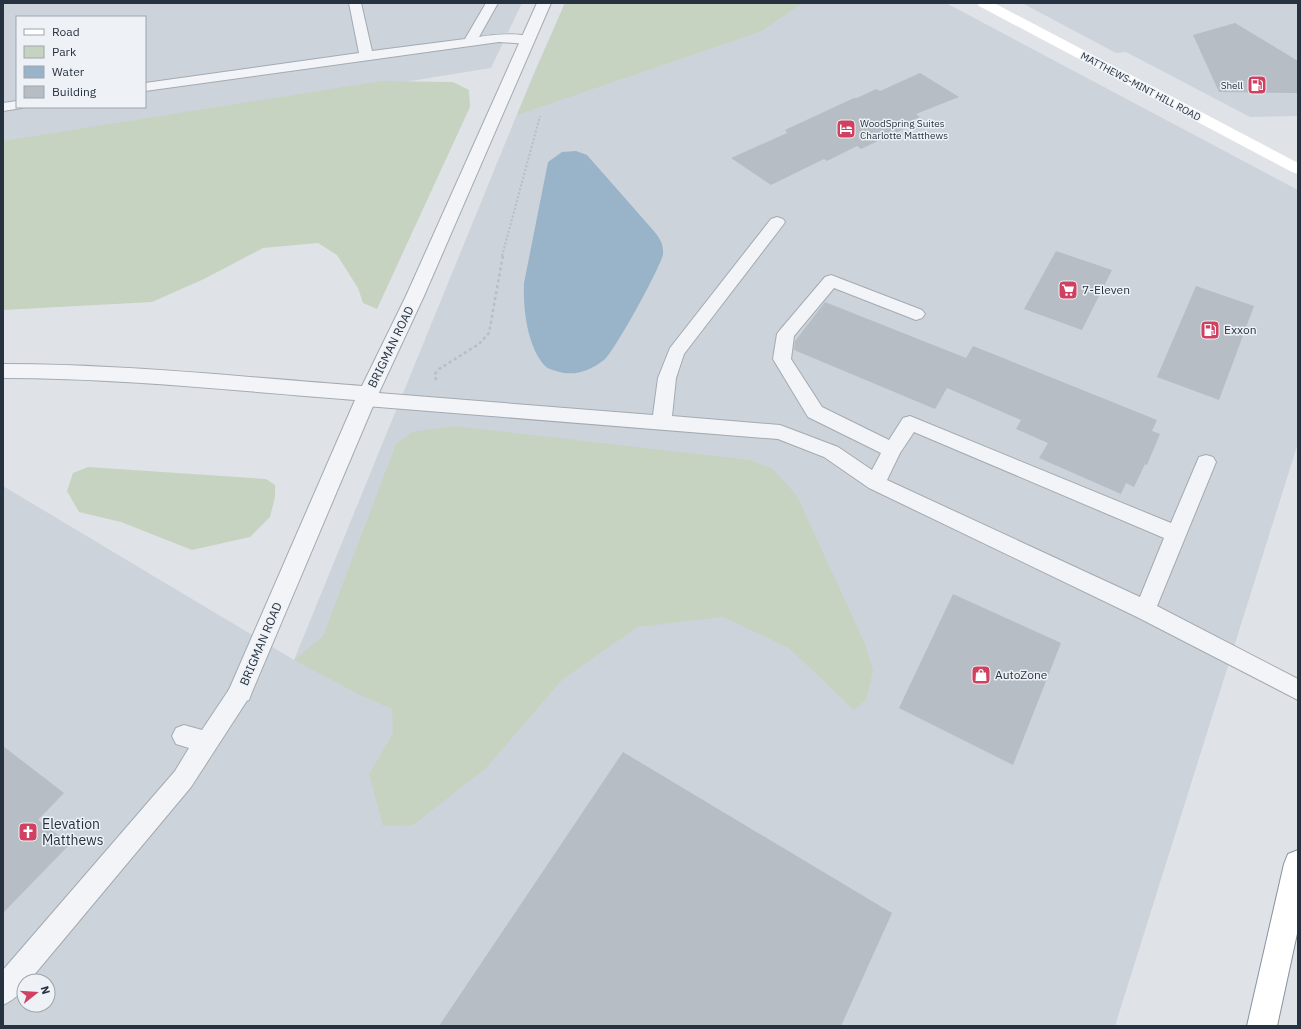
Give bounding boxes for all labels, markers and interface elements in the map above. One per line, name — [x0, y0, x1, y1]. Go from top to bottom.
legend — [16, 16, 146, 108]
text: Road — [52, 24, 80, 39]
text: Park — [52, 44, 77, 59]
street label: MATTHEWS-MINT HILL ROAD — [1078, 49, 1203, 124]
text: Water — [52, 64, 85, 79]
fuel station icon: Shell — [1246, 74, 1268, 96]
place label: Shell — [1221, 79, 1243, 92]
text: Building — [52, 84, 97, 99]
place label: WoodSpring Suites Charlotte Matthews — [860, 117, 948, 142]
hotel icon: WoodSpring Suites Charlotte Matthews — [835, 118, 857, 140]
supermarket icon: 7-Eleven — [1057, 279, 1079, 301]
place label: 7-Eleven — [1082, 282, 1130, 297]
street label: BRIGMAN ROAD — [364, 303, 417, 390]
fuel station icon: Exxon — [1199, 319, 1221, 341]
place label: Exxon — [1224, 322, 1257, 337]
street label: BRIGMAN ROAD — [236, 600, 285, 688]
shop icon: AutoZone — [970, 664, 992, 686]
place label: AutoZone — [995, 667, 1048, 682]
place label: Elevation Matthews — [42, 815, 104, 849]
church icon: Elevation Matthews — [17, 821, 39, 843]
north arrow — [16, 973, 56, 1013]
text: N — [38, 984, 53, 996]

